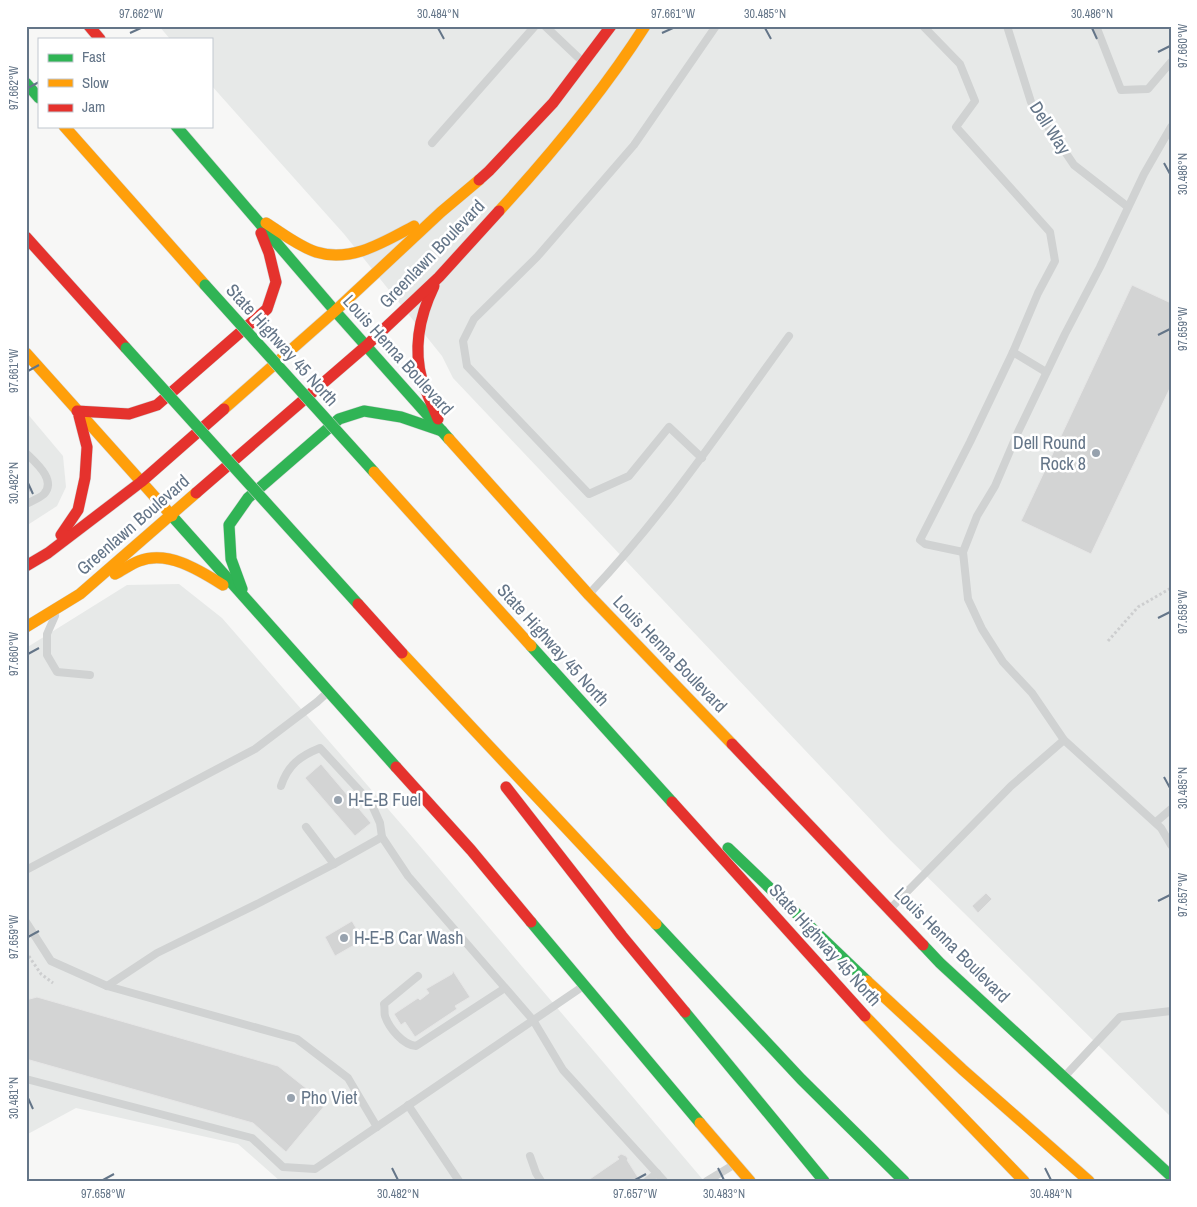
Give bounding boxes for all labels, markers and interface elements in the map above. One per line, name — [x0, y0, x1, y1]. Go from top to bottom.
text: 97.662°W — [119, 6, 164, 22]
text: 30.484°N — [417, 6, 459, 22]
text: 97.661°W — [651, 6, 696, 22]
text: 30.485°N — [744, 6, 786, 22]
text: 30.486°N — [1071, 6, 1113, 22]
text: 97.660°W — [1175, 23, 1191, 68]
legend — [38, 38, 212, 128]
text: Fast — [82, 46, 106, 67]
text: 97.662°W — [6, 65, 22, 110]
text: Slow — [82, 72, 109, 93]
text: Jam — [82, 96, 105, 117]
street label: Dell Way — [1024, 96, 1077, 160]
text: 30.486°N — [1175, 153, 1191, 195]
street label: Greenlawn Boulevard — [373, 194, 490, 313]
street label: State Highway 45 North — [221, 278, 344, 411]
street label: Louis Henna Boulevard — [337, 289, 459, 420]
text: 97.659°W — [1175, 306, 1191, 351]
text: 97.661°W — [6, 348, 22, 393]
place label: Dell Round Rock 8 — [1013, 430, 1086, 476]
marker: Dell Round Rock 8 — [1090, 447, 1102, 459]
text: 30.482°N — [6, 462, 22, 504]
street label: Greenlawn Boulevard — [71, 469, 194, 581]
street label: State Highway 45 North — [492, 578, 615, 711]
street label: Louis Henna Boulevard — [608, 589, 733, 718]
text: 97.658°W — [1175, 589, 1191, 634]
text: 97.660°W — [6, 631, 22, 676]
text: 30.485°N — [1175, 767, 1191, 809]
place label: H-E-B Fuel — [348, 787, 421, 812]
marker: H-E-B Fuel — [332, 794, 344, 806]
text: 97.657°W — [1175, 872, 1191, 917]
street label: State Highway 45 North — [764, 878, 887, 1011]
street label: Louis Henna Boulevard — [889, 881, 1016, 1008]
text: 97.659°W — [6, 914, 22, 959]
place label: H-E-B Car Wash — [354, 925, 463, 950]
marker: H-E-B Car Wash — [338, 932, 350, 944]
text: 30.481°N — [6, 1077, 22, 1119]
place label: Pho Viet — [301, 1085, 357, 1110]
marker: Pho Viet — [285, 1092, 297, 1104]
text: 97.658°W — [81, 1186, 126, 1202]
text: 30.482°N — [377, 1186, 419, 1202]
text: 97.657°W — [613, 1186, 658, 1202]
text: 30.483°N — [703, 1186, 745, 1202]
text: 30.484°N — [1030, 1186, 1072, 1202]

